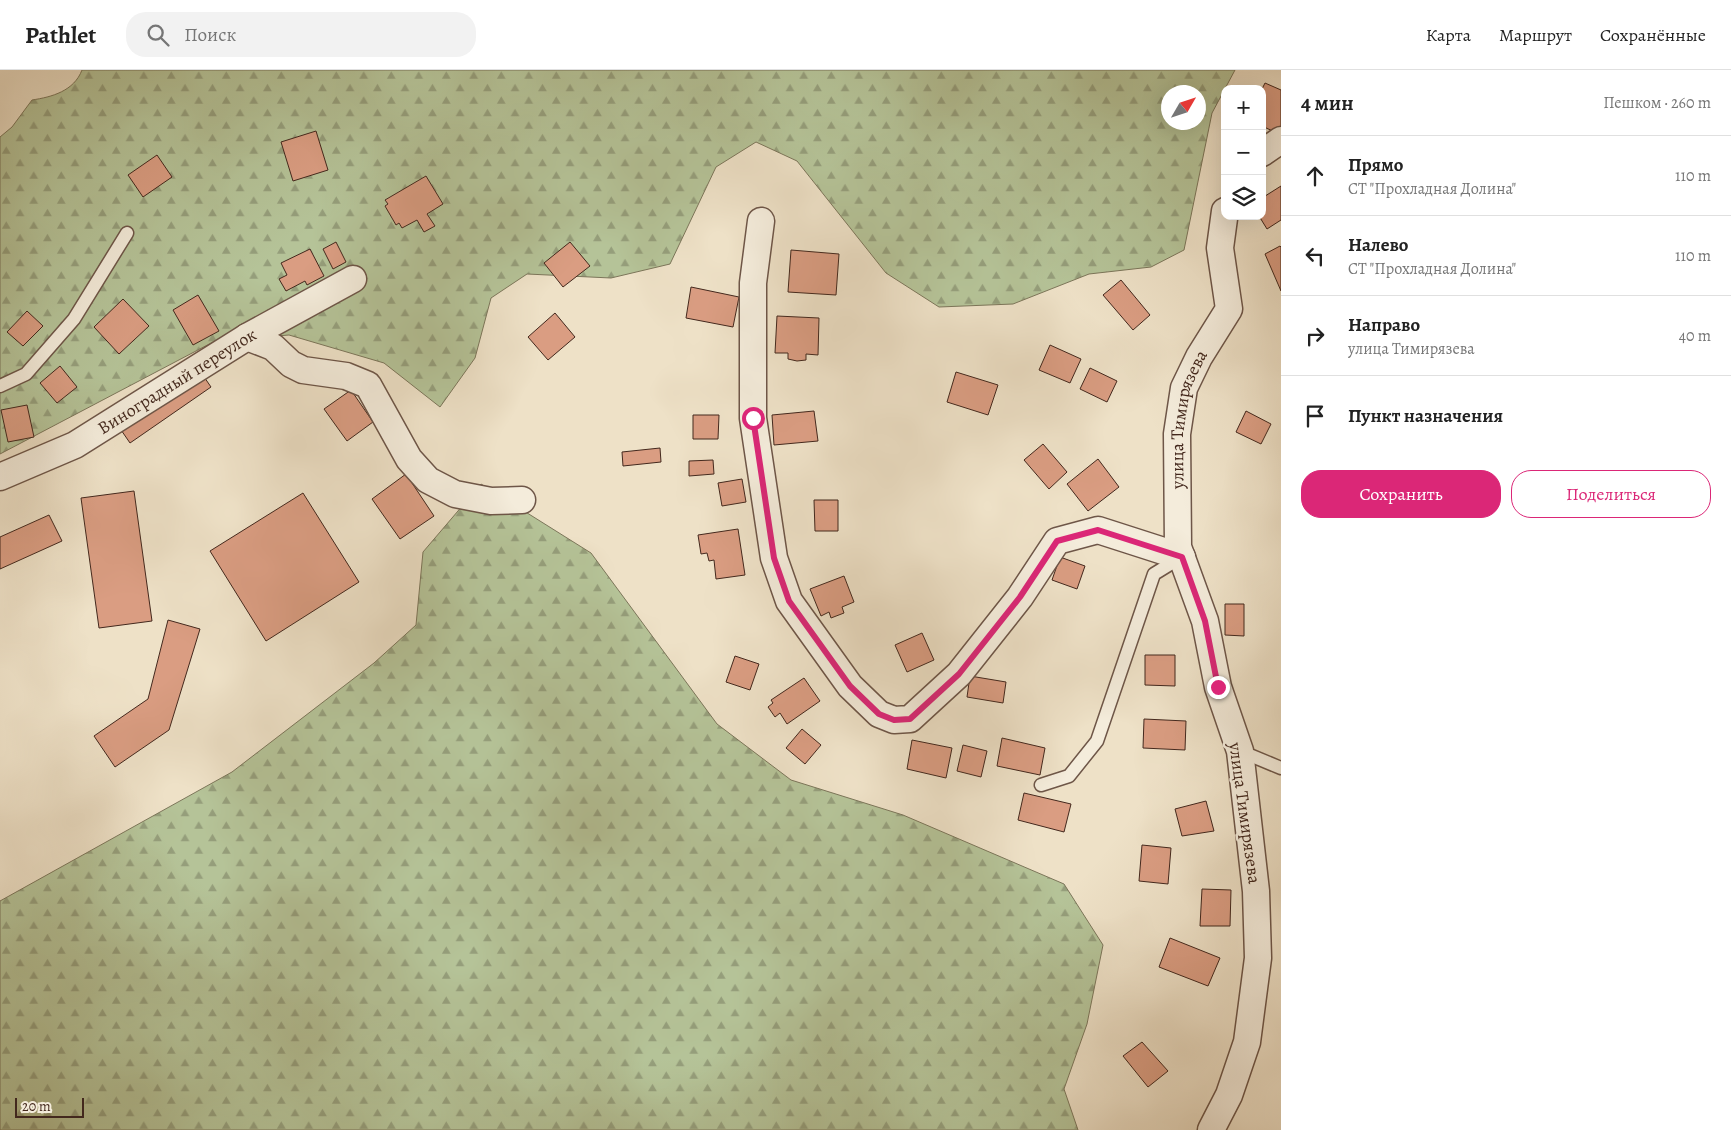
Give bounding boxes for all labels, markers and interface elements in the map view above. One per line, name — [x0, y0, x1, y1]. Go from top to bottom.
search box — [126, 12, 476, 57]
text: Pathlet — [25, 19, 96, 51]
icon: search — [144, 21, 172, 49]
text: Поиск — [184, 22, 236, 48]
text: Карта — [1426, 23, 1471, 47]
text: Маршрут — [1499, 23, 1572, 47]
text: Сохранённые — [1600, 23, 1706, 47]
north arrow — [1161, 85, 1206, 130]
map controls — [1221, 85, 1266, 220]
button: + — [1221, 85, 1266, 130]
text: 4 мин — [1301, 89, 1354, 117]
text: Пешком · 260 m — [1603, 92, 1711, 114]
button: − — [1221, 130, 1266, 175]
text: Прямо — [1348, 152, 1403, 178]
icon: ahead — [1301, 162, 1329, 190]
text: 110 m — [1675, 165, 1711, 187]
button: layers — [1221, 175, 1266, 220]
text: СТ "Прохладная Долина" — [1348, 178, 1516, 200]
text: Налево — [1348, 232, 1408, 258]
icon: left — [1301, 242, 1329, 270]
text: 110 m — [1675, 245, 1711, 267]
text: СТ "Прохладная Долина" — [1348, 258, 1516, 280]
text: Направо — [1348, 312, 1420, 338]
street label: Виноградный переулок — [93, 322, 261, 440]
icon: right — [1301, 322, 1329, 350]
text: 40 m — [1679, 325, 1711, 347]
text: улица Тимирязева — [1348, 338, 1475, 360]
street label: улица Тимирязева — [1165, 344, 1213, 490]
icon: arrive — [1301, 402, 1329, 430]
text: Пункт назначения — [1348, 403, 1503, 429]
route start — [742, 407, 765, 430]
button: Сохранить — [1301, 470, 1501, 518]
button: Поделиться — [1511, 470, 1711, 518]
route end — [1207, 676, 1230, 699]
street label: улица Тимирязева — [1223, 740, 1267, 886]
scale bar — [15, 1095, 84, 1118]
text: 20 m — [22, 1097, 51, 1116]

